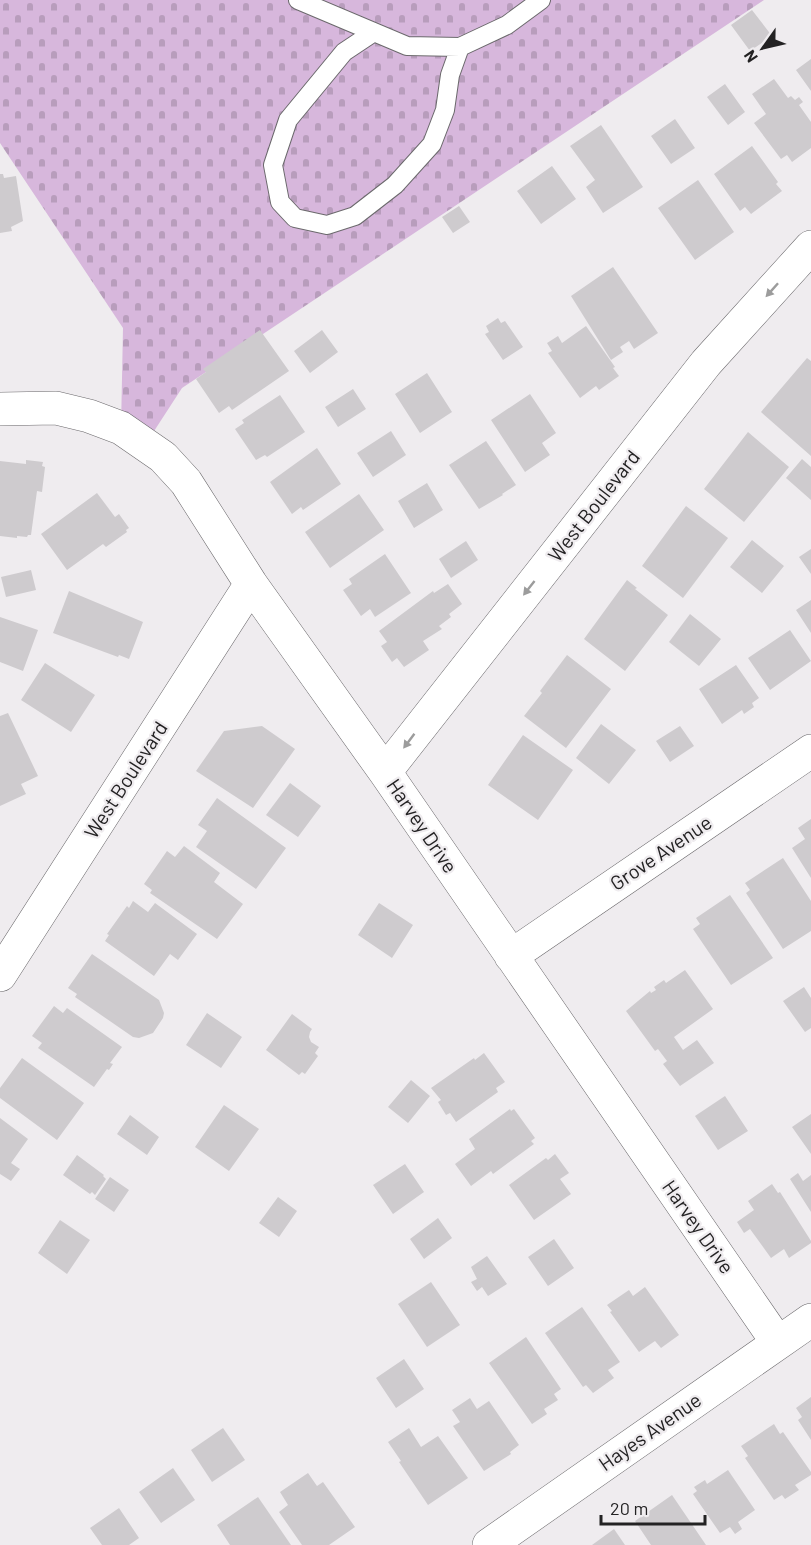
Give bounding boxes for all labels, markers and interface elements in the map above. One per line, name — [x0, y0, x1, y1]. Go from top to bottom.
north arrow — [733, 18, 793, 78]
text: N — [739, 47, 761, 66]
one-way arrow — [766, 282, 779, 297]
street label: West Boulevard — [542, 445, 644, 566]
one-way arrow — [524, 580, 536, 595]
street label: West Boulevard — [78, 716, 172, 842]
one-way arrow — [403, 733, 415, 749]
street label: Harvey Drive — [383, 774, 463, 877]
street label: Grove Avenue — [605, 809, 716, 895]
street label: Harvey Drive — [658, 1175, 740, 1278]
street label: Hayes Avenue — [594, 1387, 705, 1475]
scale bar — [601, 1488, 704, 1526]
text: 20 m — [610, 1497, 648, 1519]

